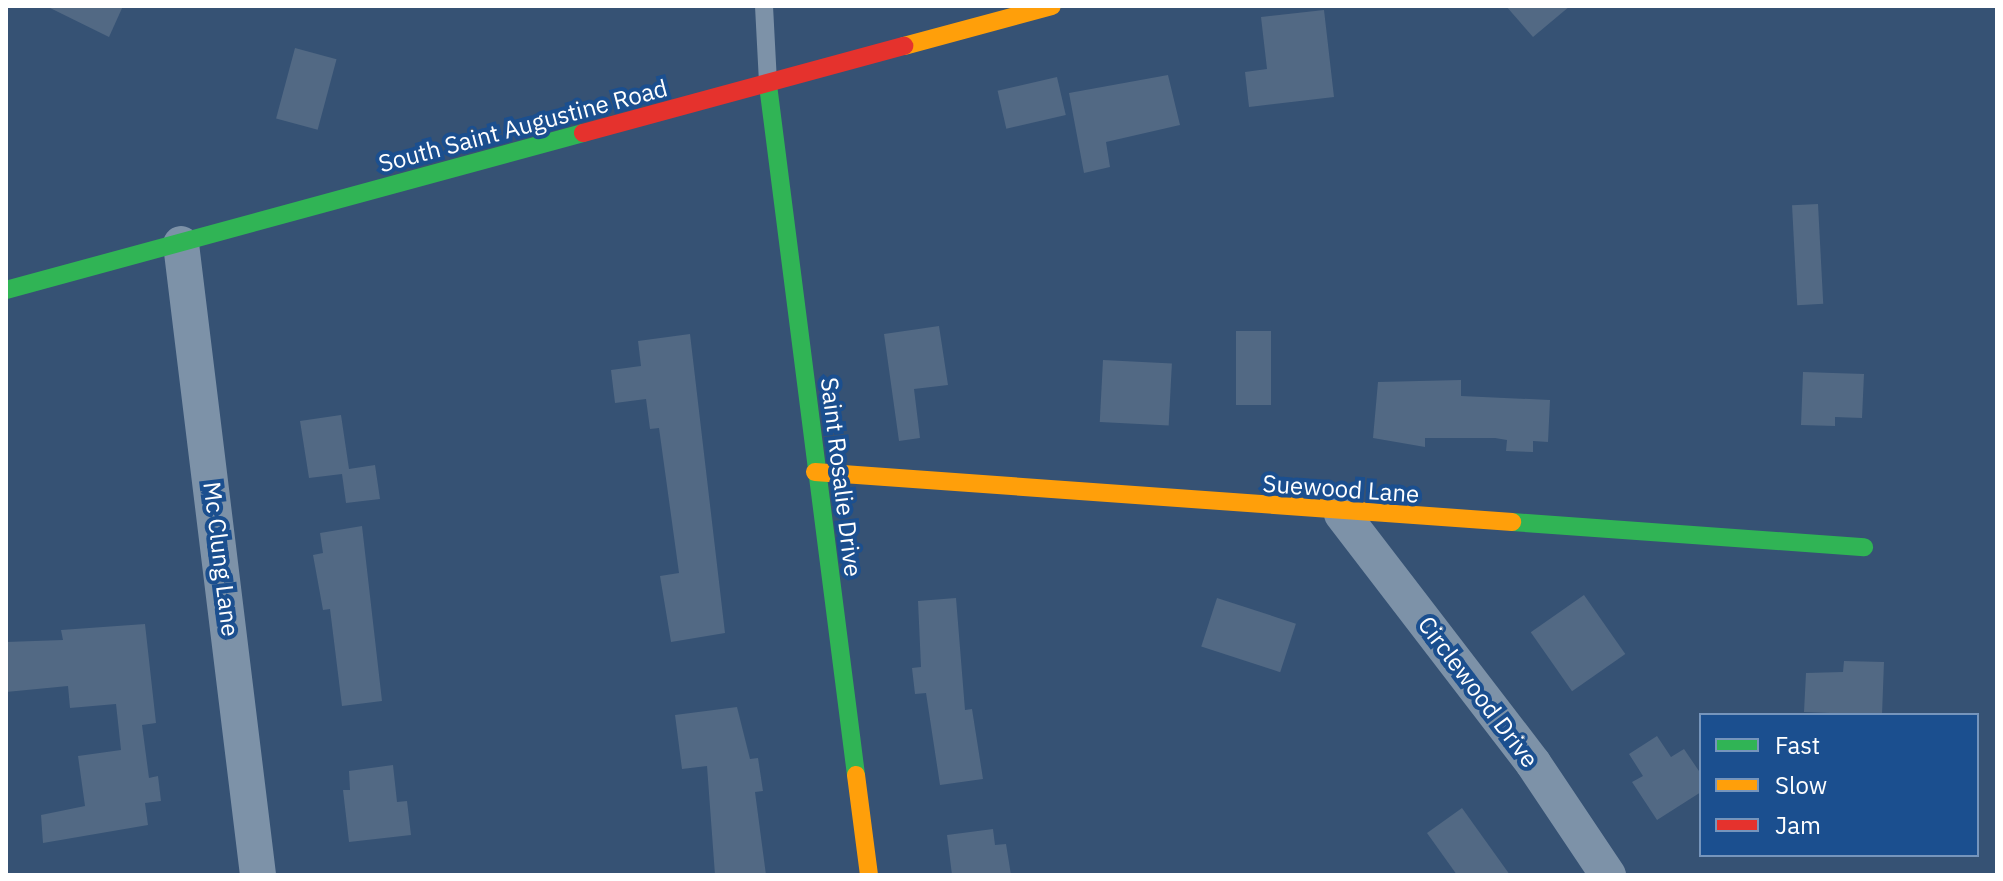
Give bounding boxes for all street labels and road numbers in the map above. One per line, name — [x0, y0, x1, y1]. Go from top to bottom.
street label: South Saint Augustine Road — [375, 74, 671, 178]
street label: Saint Rosalie Drive — [814, 376, 868, 578]
street label: Suewood Lane — [1262, 469, 1420, 509]
street label: Mc Clung Lane — [197, 480, 245, 638]
street label: Circlewood Drive — [1412, 611, 1544, 773]

